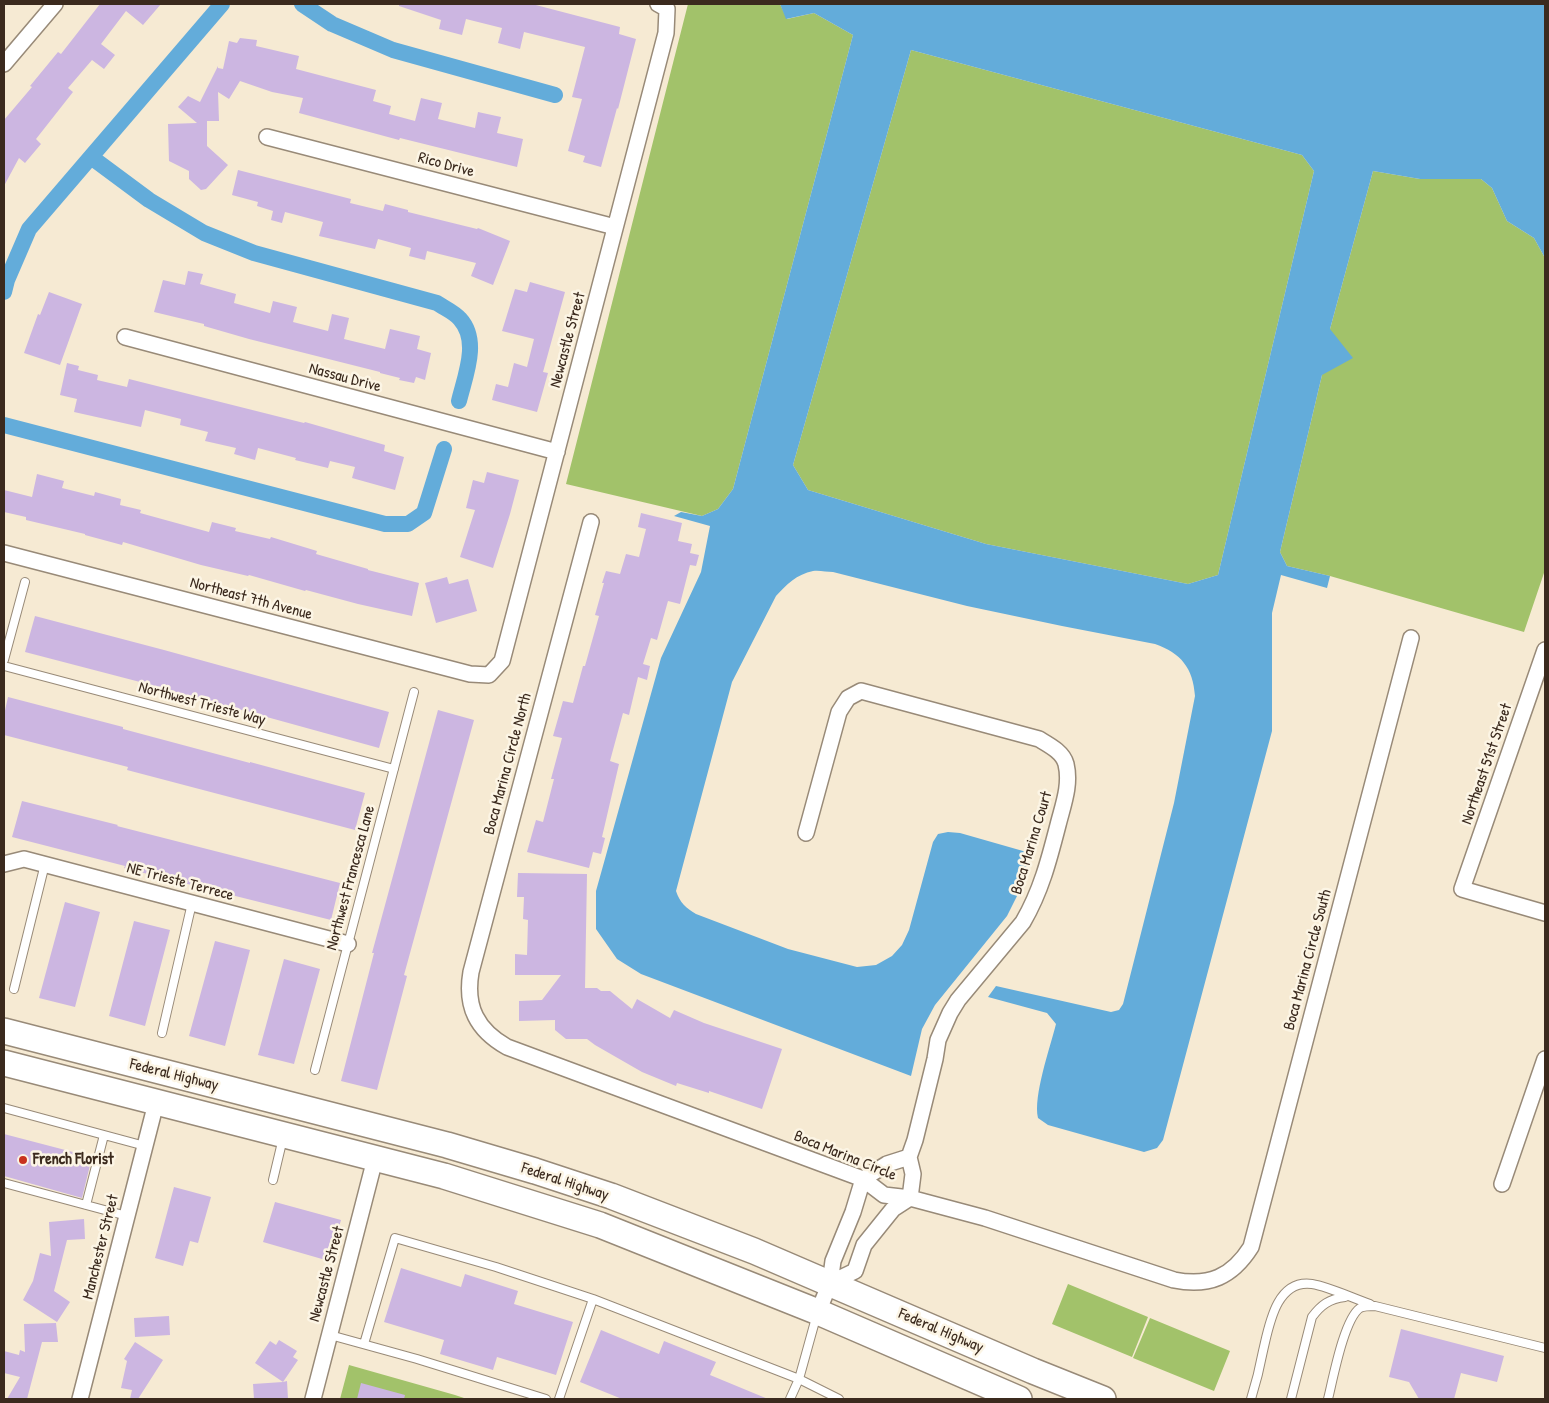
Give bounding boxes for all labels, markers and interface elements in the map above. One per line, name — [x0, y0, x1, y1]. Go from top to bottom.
street label: Rico Drive — [416, 148, 476, 182]
street label: Newcastle Street — [546, 290, 590, 390]
street label: Nassau Drive — [307, 359, 383, 397]
street label: Northeast 7th Avenue — [188, 573, 314, 625]
street label: Northwest Trieste Way — [136, 678, 268, 730]
street label: Boca Marina Circle North — [480, 691, 536, 837]
street label: Northeast 51st Street — [1457, 701, 1517, 827]
street label: Boca Marina Court — [1007, 789, 1057, 897]
street label: Northwest Francesca Lane — [322, 804, 380, 952]
street label: NE Trieste Terrece — [125, 859, 235, 905]
street label: Boca Marina Circle South — [1280, 888, 1336, 1032]
street label: Federal Highway — [128, 1055, 220, 1095]
street label: Boca Marina Circle — [791, 1127, 899, 1185]
place label: French Florist — [33, 1150, 113, 1170]
marker: French Florist — [17, 1154, 29, 1166]
street label: Federal Highway — [519, 1159, 611, 1205]
street label: Manchester Street — [79, 1193, 123, 1301]
street label: Newcastle Street — [305, 1224, 349, 1324]
street label: Federal Highway — [896, 1304, 986, 1358]

